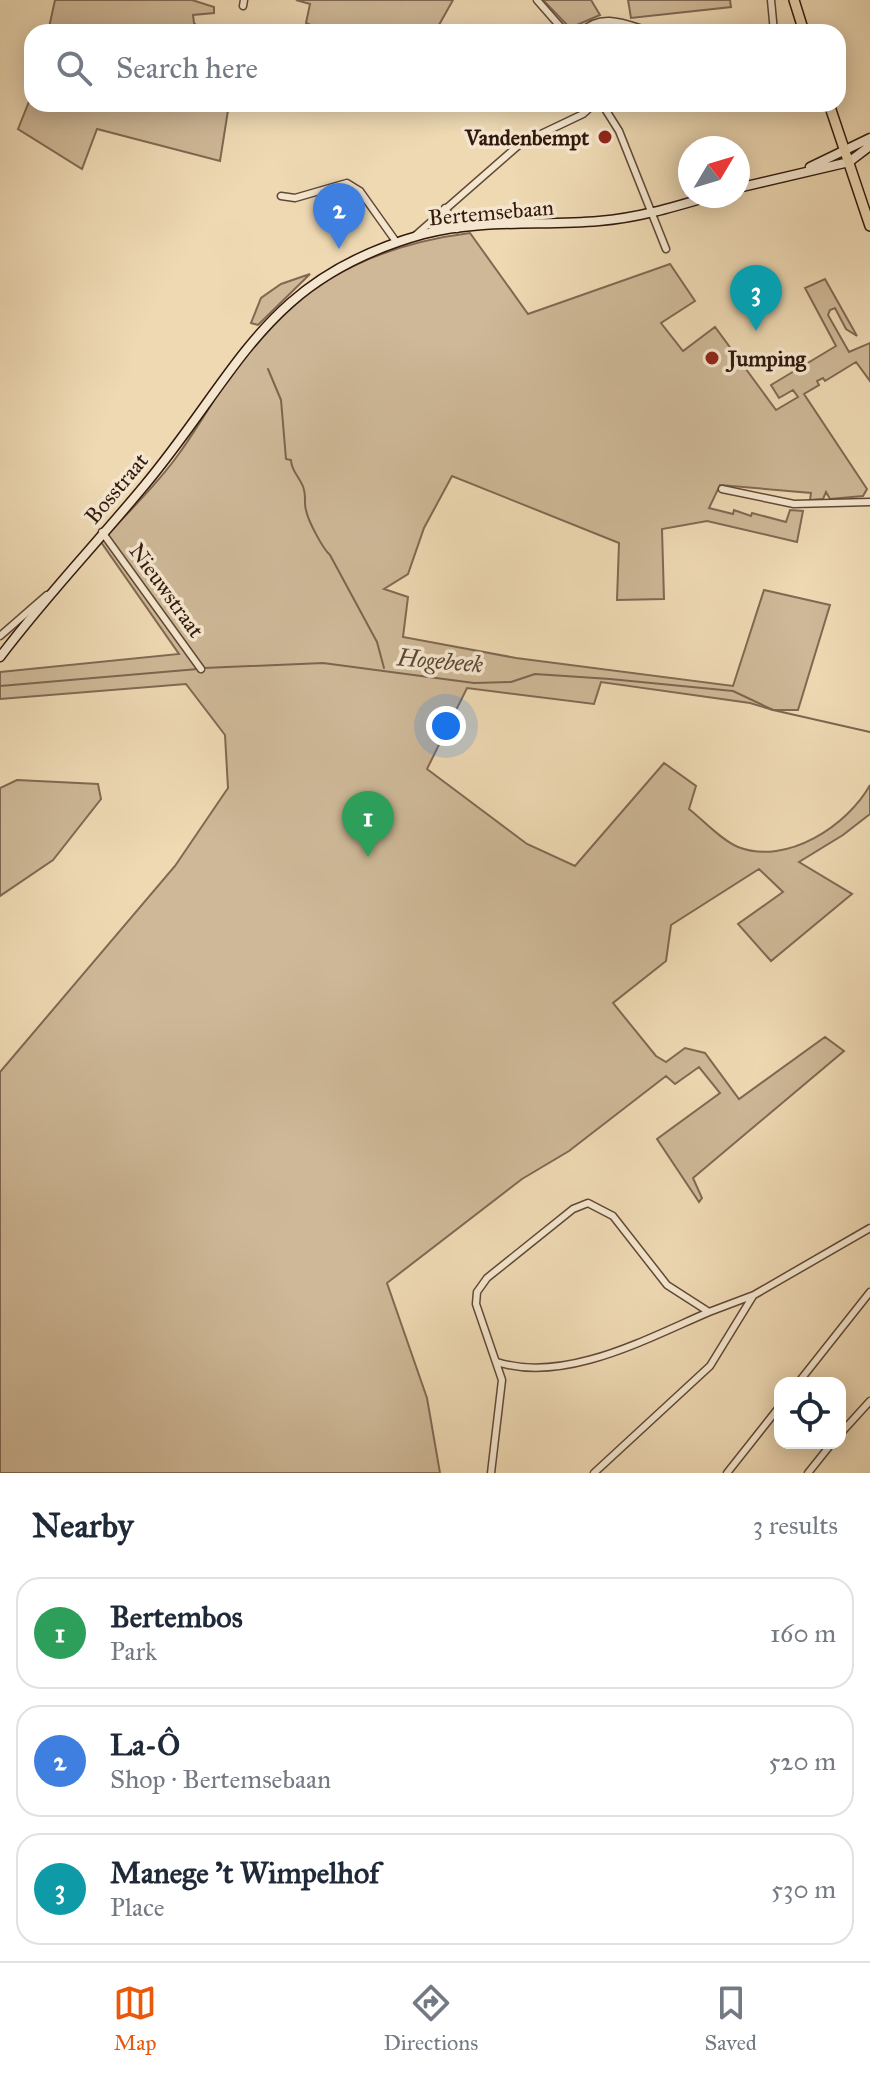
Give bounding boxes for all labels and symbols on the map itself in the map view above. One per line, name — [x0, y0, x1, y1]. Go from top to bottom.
place label: Vandenbempt — [464, 124, 589, 151]
marker: Vandenbempt — [596, 128, 614, 146]
north arrow — [678, 136, 750, 208]
pin: 2 — [313, 183, 365, 249]
street label: Bertemsebaan — [427, 194, 555, 231]
pin: 3 — [730, 265, 782, 331]
place label: Jumping — [725, 345, 807, 373]
marker: Jumping — [703, 349, 721, 367]
street label: Bosstraat — [79, 447, 154, 529]
street label: Nieuwstraat — [123, 538, 210, 643]
water label: Hogebeek — [395, 642, 485, 680]
your location — [426, 706, 466, 746]
pin: 1 — [342, 791, 394, 857]

